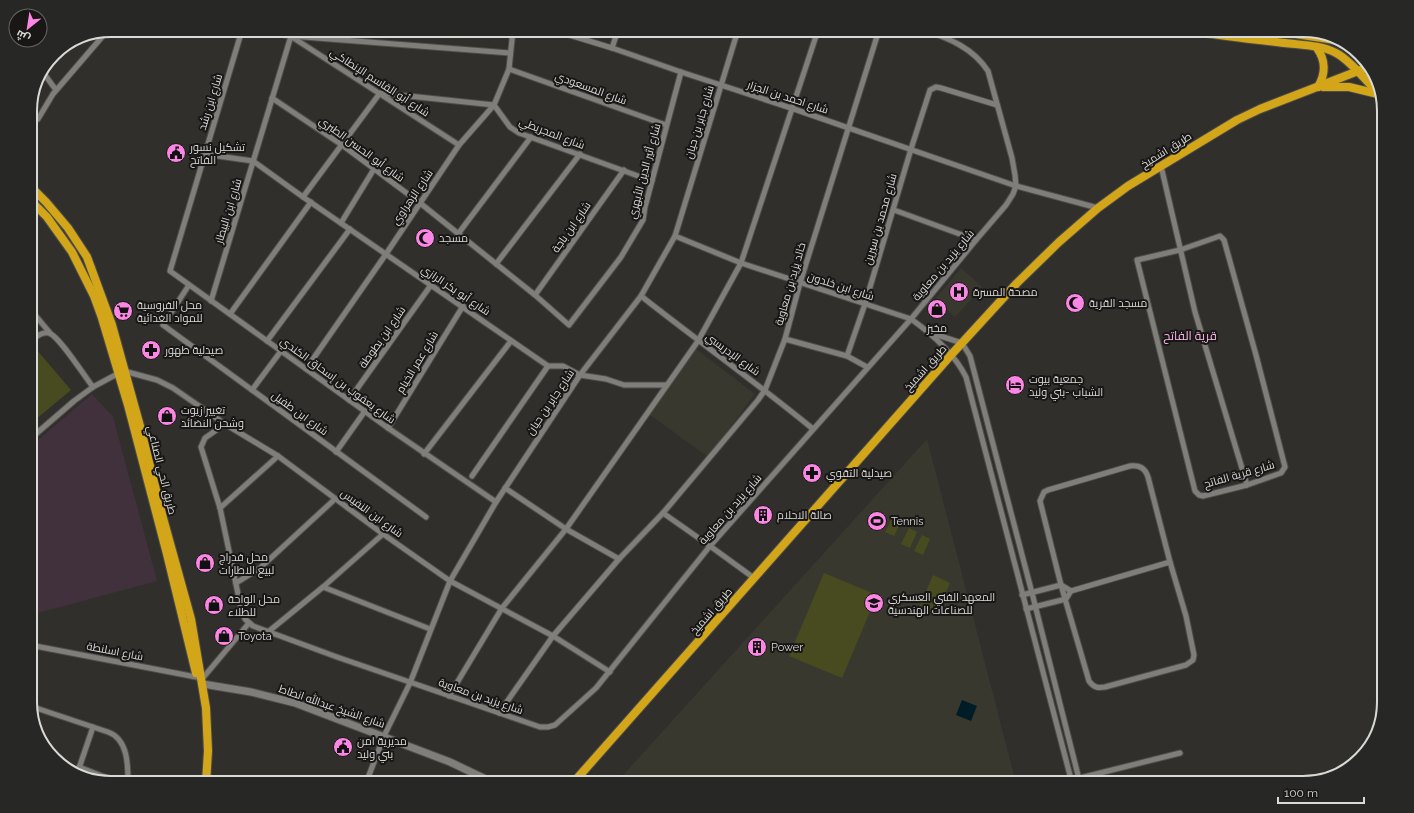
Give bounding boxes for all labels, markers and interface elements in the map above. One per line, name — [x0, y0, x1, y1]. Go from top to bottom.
north arrow — [8, 8, 48, 48]
text: ش — [14, 27, 33, 45]
street label: شارع أبو القاسم الإنطاكي — [327, 45, 432, 121]
street label: شارع المسعودي — [552, 69, 629, 109]
street label: شارع ابن رشد — [196, 72, 226, 132]
street label: شارع احمد بن الجزار — [744, 78, 830, 118]
street label: شارع جابر بن حيان — [682, 84, 718, 161]
street label: شارع أبو الحسن الطبري — [315, 113, 407, 186]
street label: شارع المجريطي — [516, 115, 586, 154]
street label: شارع أثير الدين الأبهري — [625, 122, 665, 221]
street label: طريق اشميخ — [1138, 130, 1195, 172]
place label: تشكيل نسور الفاتح — [189, 141, 245, 168]
public building icon: تشكيل نسور الفاتح — [165, 142, 187, 164]
street label: شارع الزهراوي — [389, 167, 437, 229]
street label: شارع محمد بن سيرين — [861, 172, 901, 267]
street label: شارع ابن البيطار — [212, 177, 245, 246]
street label: شارع ابن باجة — [549, 199, 595, 256]
mosque icon: مسجد — [414, 227, 436, 249]
street label: شارع يزيد بن معاوية — [910, 227, 978, 304]
place label: مسجد — [439, 232, 468, 245]
street label: خالد يزيد بن معاوية — [772, 241, 809, 327]
street label: شارع أبو بكر الرازي — [418, 262, 493, 320]
street label: شارع ابن خلدون — [806, 270, 876, 304]
hospital icon: مصحة المسرة — [948, 281, 970, 303]
place label: مصحة المسرة — [973, 286, 1038, 299]
mosque icon: مسجد القرية — [1064, 292, 1086, 314]
place label: مسجد القرية — [1089, 297, 1147, 310]
shop icon: مخبز — [926, 298, 948, 320]
place label: محل الفروسية للمواد الغدائية — [137, 299, 203, 325]
supermarket icon: محل الفروسية للمواد الغدائية — [112, 300, 134, 322]
street label: شارع ابن بطوطة — [356, 304, 409, 371]
place label: مخبز — [926, 322, 947, 335]
street label: شارع عمر الخيام — [394, 329, 442, 396]
district label: قرية الفاتح — [1163, 329, 1217, 344]
street label: شارع الإدريسي — [702, 330, 763, 379]
street label: شارع يعقوب بن إسحاق الكندي — [277, 334, 398, 428]
pharmacy icon: صيدلية طهور — [140, 339, 162, 361]
street label: طريق اشميخ — [901, 343, 950, 395]
place label: صيدلية طهور — [164, 344, 223, 357]
street label: شارع جابر بن حيان — [524, 367, 578, 438]
place label: جمعية بيوت الشباب -بني وليد — [1029, 373, 1103, 401]
hotel icon: جمعية بيوت الشباب -بني وليد — [1004, 374, 1026, 396]
street label: شارع ابن طفيل — [268, 389, 330, 439]
place label: تغيير زيوت وشحن النضائد — [181, 404, 244, 430]
shop icon: تغيير زيوت وشحن النضائد — [156, 405, 178, 427]
street label: طريق الحي الصناعي — [142, 424, 179, 516]
street label: شارع قرية الفاتح — [1202, 458, 1276, 492]
pharmacy icon: صيدلية التقوي — [801, 462, 823, 484]
place label: صيدلية التقوي — [826, 467, 892, 482]
street label: شارع يزيد بن معاوية — [696, 472, 765, 548]
street label: شارع ابن النفيس — [337, 486, 405, 541]
building icon: صالة الاحلام — [752, 504, 774, 526]
place label: صالة الاحلام — [777, 509, 832, 523]
sports icon: Tennis — [866, 510, 888, 532]
place label: Tennis — [891, 515, 923, 528]
place label: محل فدراج لبيع الاطارات — [219, 551, 274, 578]
shop icon: محل فدراج لبيع الاطارات — [194, 552, 216, 574]
street label: طريق اشميخ — [688, 585, 736, 638]
place label: المعهد الفني العسكري للصناعات الهندسية — [888, 591, 995, 617]
school or university icon: المعهد الفني العسكري للصناعات الهندسية — [863, 592, 885, 614]
place label: محل الواحة للطلاء — [228, 593, 280, 619]
shop icon: محل الواحة للطلاء — [203, 594, 225, 616]
shop icon: Toyota — [213, 625, 235, 647]
place label: Toyota — [238, 630, 272, 643]
building icon: Power — [746, 636, 768, 658]
street label: شارع اسلنطة — [85, 640, 144, 664]
place label: Power — [771, 641, 803, 654]
street label: شارع يزيد بن معاوية — [436, 676, 525, 718]
street label: شارع الشيخ عبدالله انطاط — [277, 680, 387, 732]
place label: مديرية امن بني وليد — [357, 735, 407, 763]
public building icon: مديرية امن بني وليد — [332, 736, 354, 758]
scale bar — [1278, 779, 1364, 805]
text: 100 m — [1284, 786, 1318, 800]

